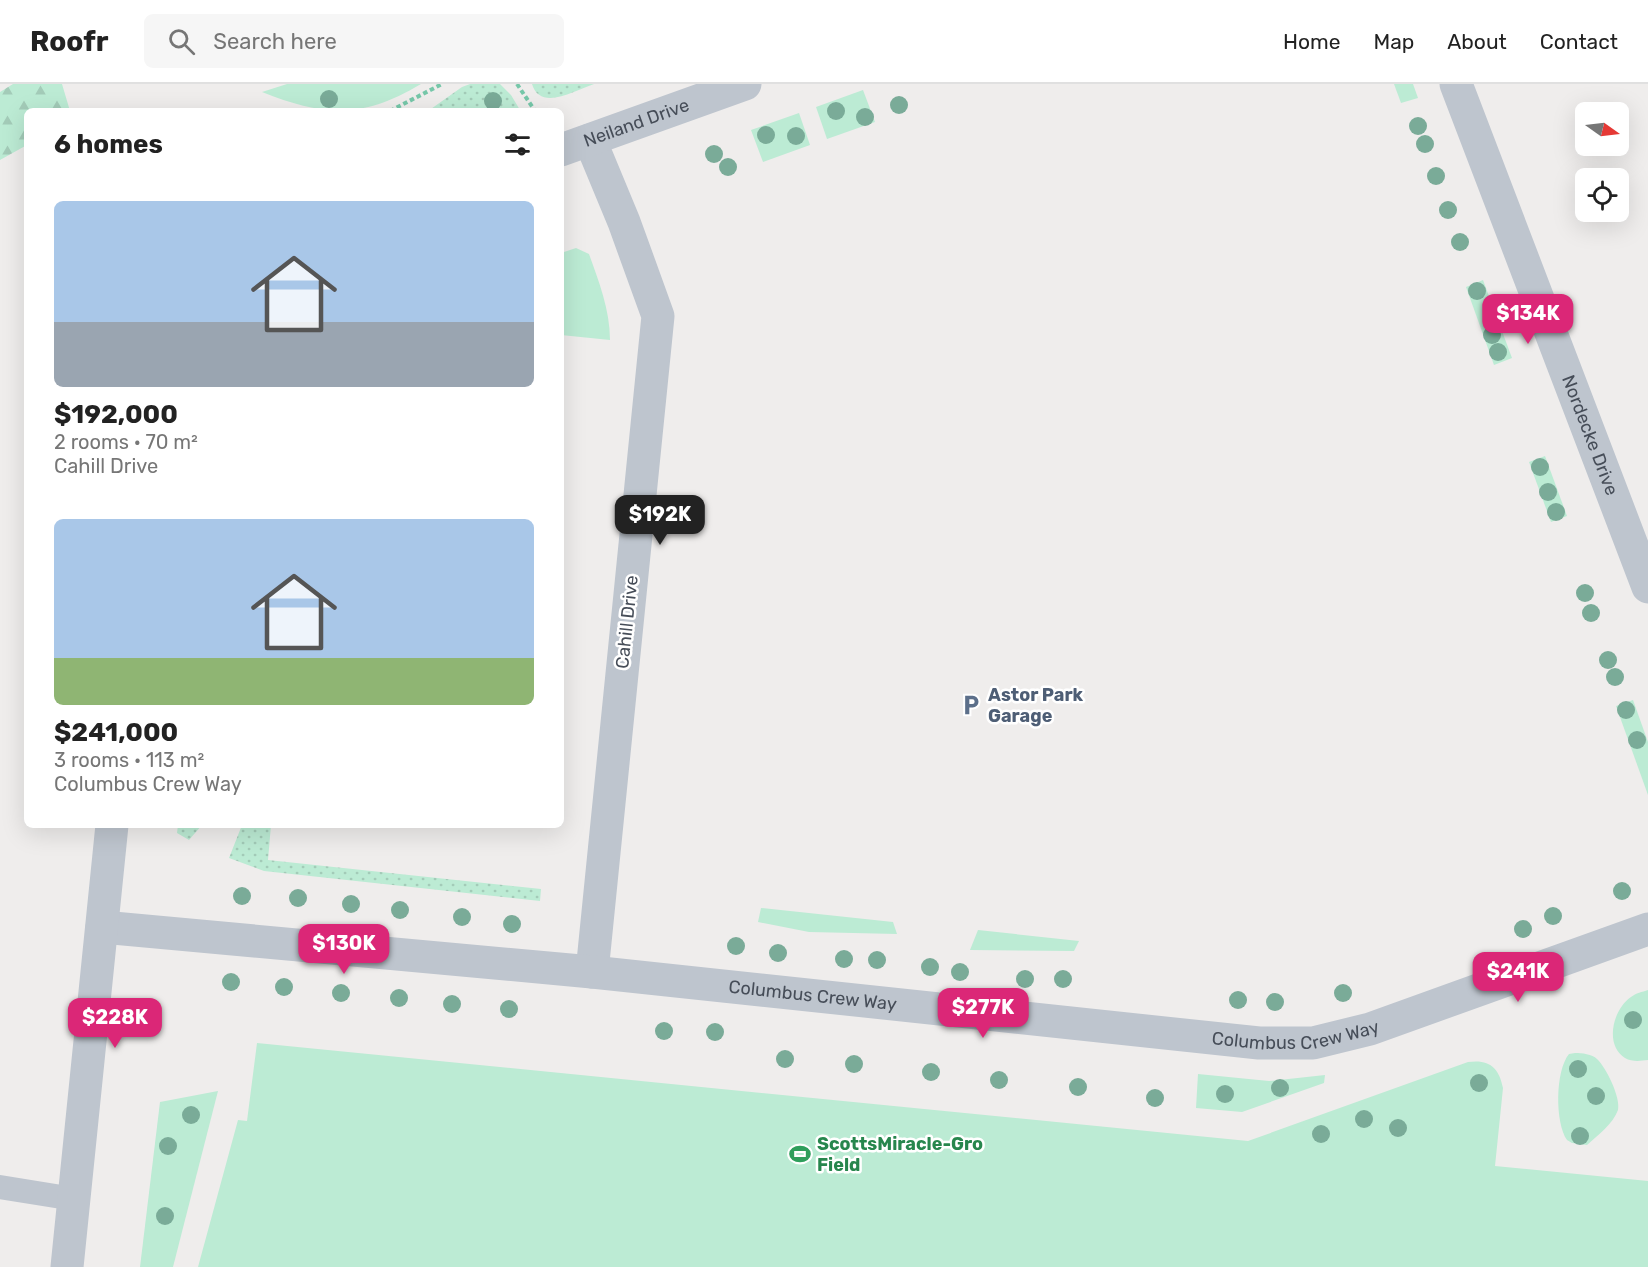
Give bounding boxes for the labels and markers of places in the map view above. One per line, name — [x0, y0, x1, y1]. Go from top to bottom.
pin: $134K — [1486, 294, 1570, 345]
pin: $192K — [618, 495, 702, 546]
place label: Astor Park Garage — [988, 684, 1084, 727]
parking icon: Astor Park Garage — [959, 693, 983, 717]
pin: $130K — [302, 924, 386, 975]
pin: $241K — [1476, 952, 1560, 1003]
pin: $277K — [941, 988, 1025, 1039]
pin: $228K — [73, 998, 157, 1049]
place label: ScottsMiracle-Gro Field — [817, 1133, 983, 1176]
sports icon: ScottsMiracle-Gro Field — [788, 1142, 812, 1166]

